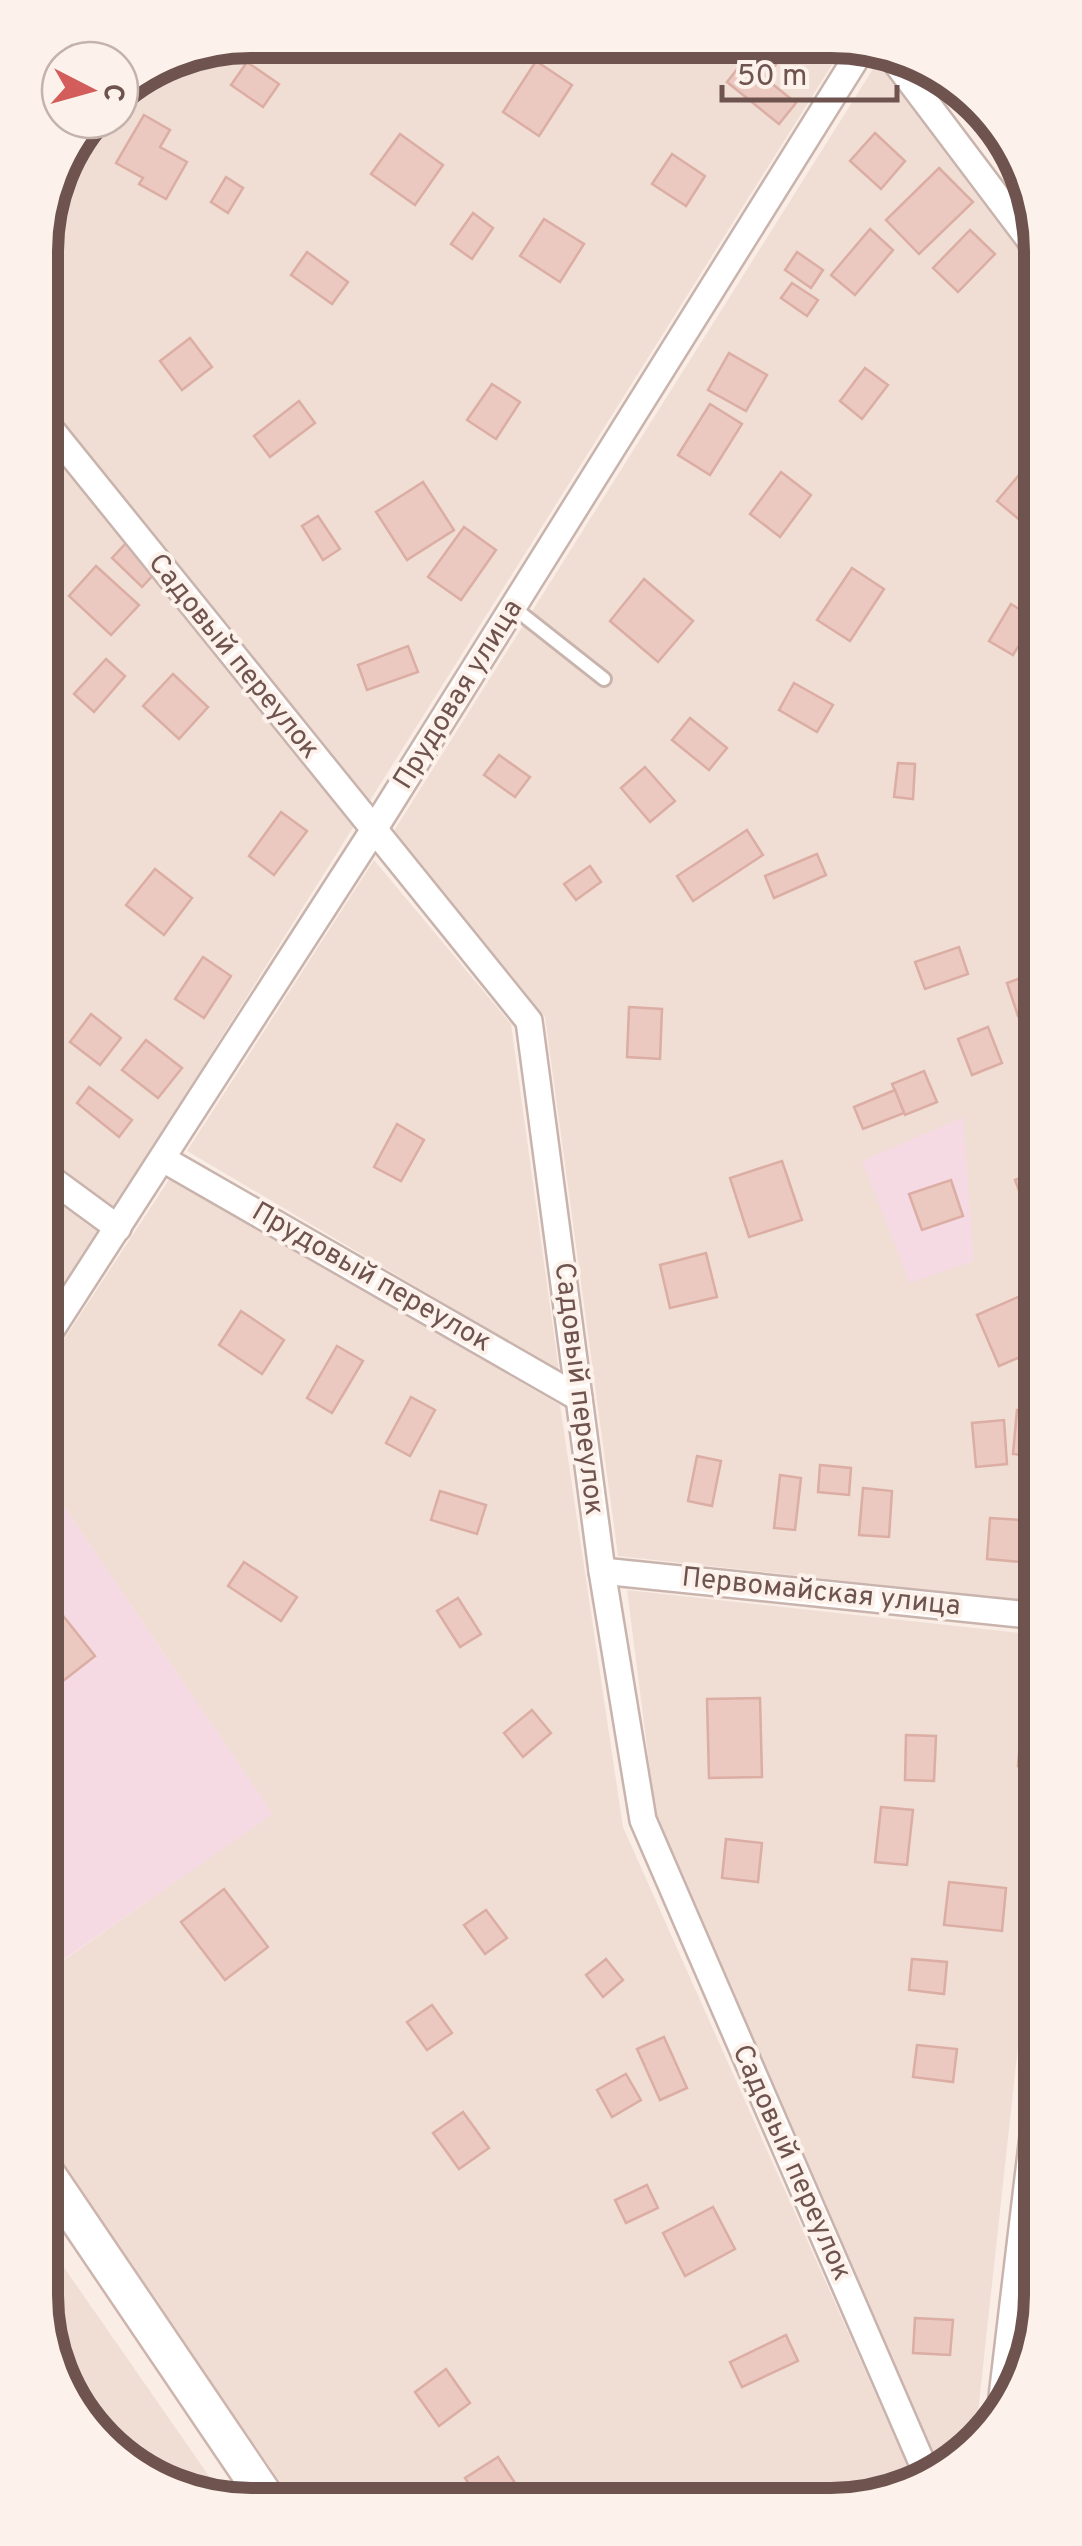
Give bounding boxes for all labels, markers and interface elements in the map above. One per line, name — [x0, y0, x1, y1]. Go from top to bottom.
north arrow — [40, 40, 140, 140]
scale bar — [722, 40, 897, 102]
text: 50 m — [737, 59, 807, 96]
text: С — [93, 82, 131, 103]
street label: Садовый переулок — [139, 547, 327, 767]
street label: Прудовая улица — [386, 593, 532, 797]
street label: Прудовый переулок — [245, 1195, 497, 1361]
street label: Садовый переулок — [545, 1260, 611, 1518]
street label: Первомайская улица — [680, 1560, 962, 1626]
street label: Садовый переулок — [723, 2039, 859, 2287]

